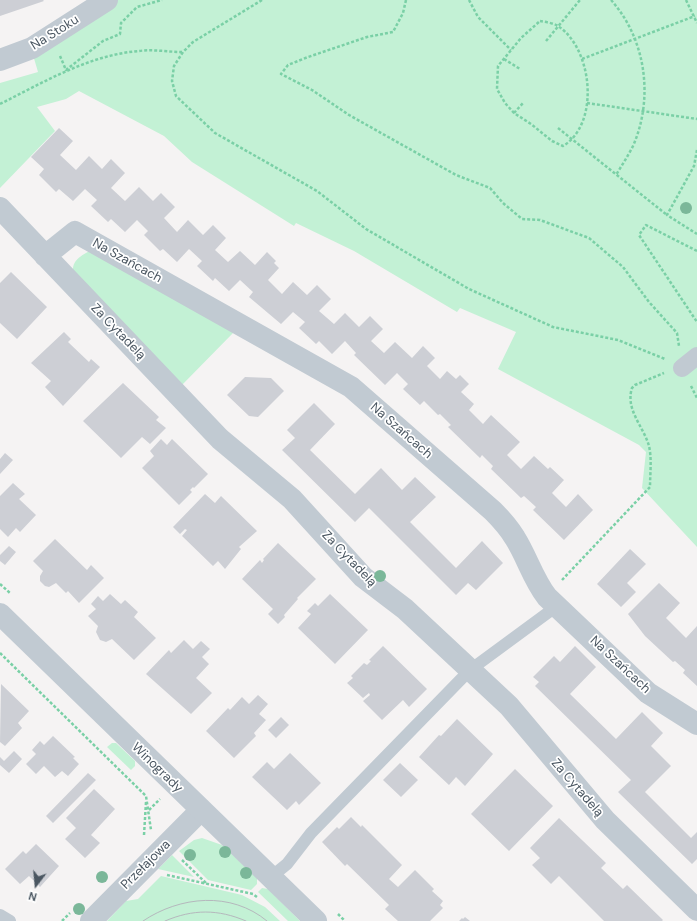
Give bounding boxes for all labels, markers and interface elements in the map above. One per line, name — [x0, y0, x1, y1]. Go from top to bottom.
street label: Na Stoku — [28, 12, 82, 54]
street label: Na Szańcach — [90, 236, 164, 286]
street label: Za Cytadelą — [87, 301, 149, 363]
street label: Na Szańcach — [367, 400, 435, 462]
street label: Za Cytadelą — [318, 528, 380, 590]
street label: Na Szańcach — [587, 633, 653, 697]
street label: Winogrady — [128, 740, 186, 796]
street label: Za Cytadelą — [548, 756, 606, 820]
street label: Przełajowa — [118, 837, 174, 893]
north arrow — [16, 865, 56, 905]
text: N — [27, 889, 38, 904]

